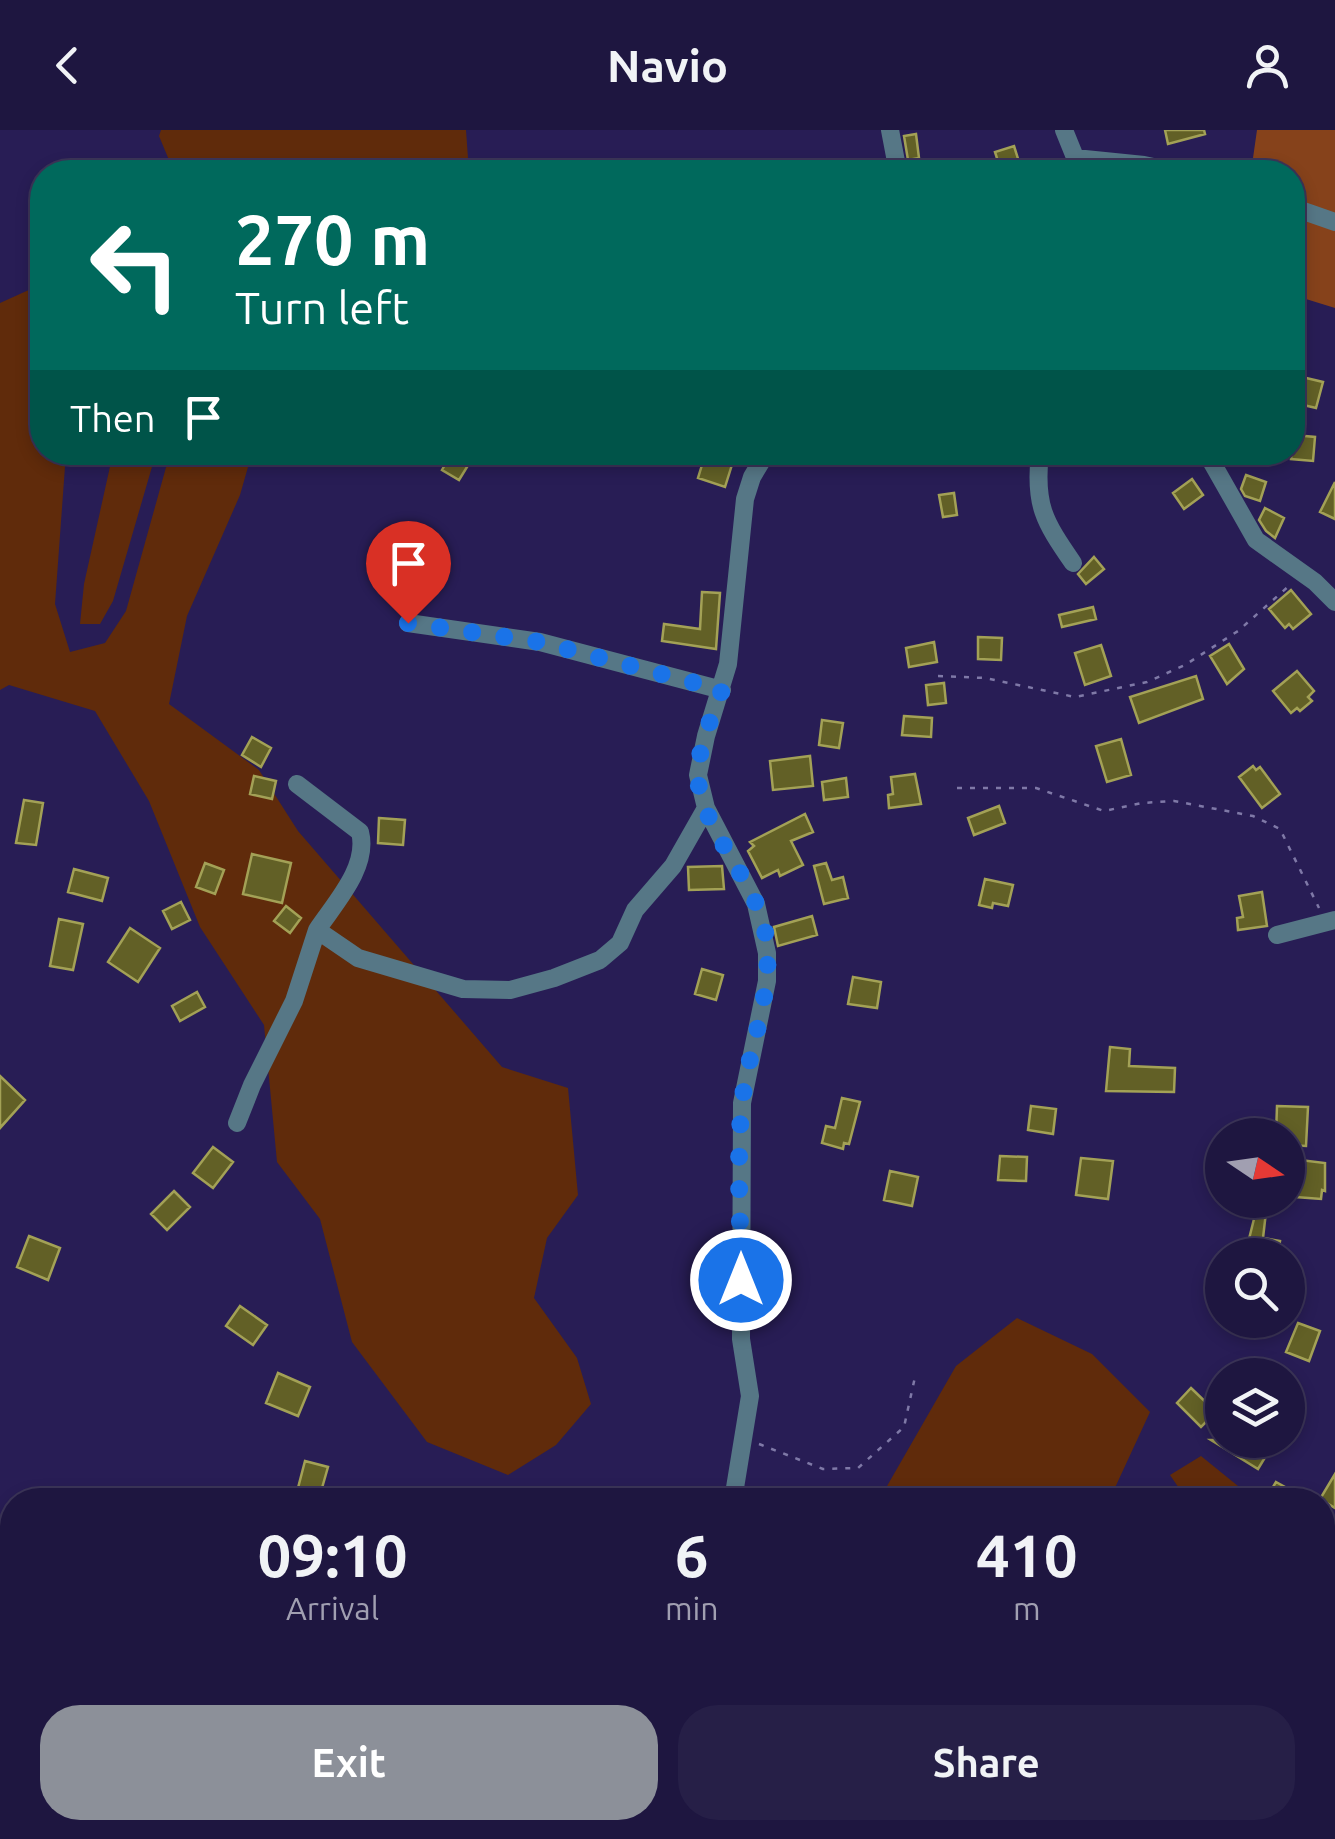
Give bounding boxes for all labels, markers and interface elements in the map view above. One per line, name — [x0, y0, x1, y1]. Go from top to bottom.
icon: back — [40, 38, 95, 93]
icon: person — [1240, 38, 1295, 93]
text: Navio — [607, 40, 728, 91]
icon: left — [70, 200, 200, 330]
text: 270 m — [235, 200, 430, 278]
text: Turn left — [235, 282, 409, 333]
icon: arrive — [176, 390, 231, 445]
text: Then — [70, 397, 156, 439]
pin — [366, 521, 451, 624]
icon: arrive — [381, 536, 436, 591]
north arrow — [1205, 1118, 1305, 1218]
map controls — [1205, 1118, 1305, 1458]
position arrow — [689, 1228, 793, 1332]
button: search — [1205, 1238, 1305, 1338]
button: layers — [1205, 1358, 1305, 1458]
text: 09:10 — [257, 1521, 408, 1588]
text: 6 — [675, 1521, 709, 1588]
text: 410 — [976, 1521, 1078, 1588]
text: Arrival — [286, 1590, 379, 1626]
text: min — [665, 1590, 719, 1626]
text: m — [1013, 1590, 1041, 1626]
button: Exit — [40, 1705, 658, 1820]
button: Share — [678, 1705, 1295, 1820]

